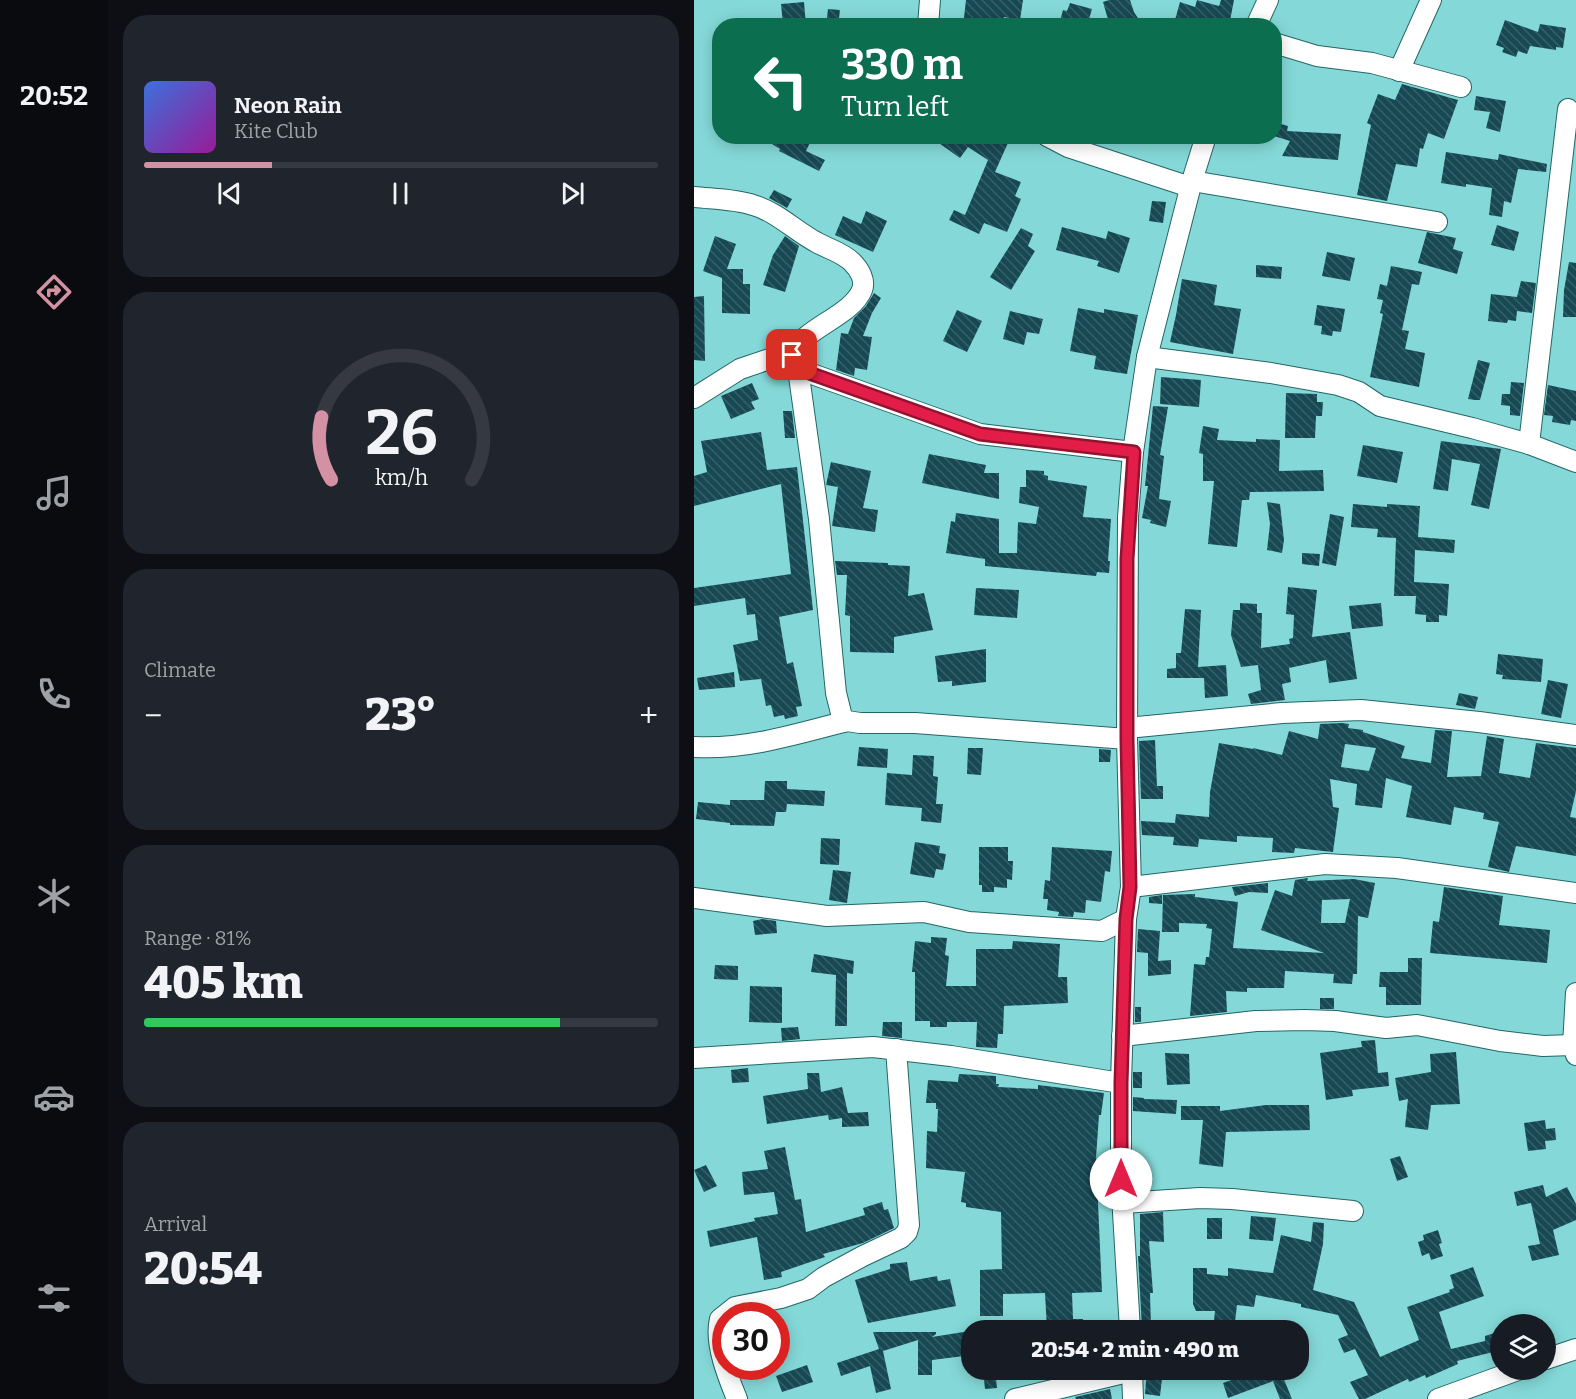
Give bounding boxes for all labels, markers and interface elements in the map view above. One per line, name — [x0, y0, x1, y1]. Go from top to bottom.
text: 330 m — [841, 40, 963, 90]
icon: left — [742, 42, 820, 120]
text: 20:52 — [20, 80, 88, 112]
text: Turn left — [841, 91, 949, 123]
text: Neon Rain — [234, 92, 342, 119]
text: Kite Club — [234, 119, 318, 143]
icon: previous — [213, 177, 246, 210]
icon: pause — [384, 177, 417, 210]
icon: next — [556, 177, 589, 210]
icon: directions — [33, 271, 75, 313]
pin — [766, 329, 817, 380]
icon: arrive — [775, 338, 808, 371]
text: 26 — [365, 396, 437, 471]
text: km/h — [374, 465, 428, 491]
icon: music — [33, 472, 75, 514]
text: Climate — [144, 658, 216, 682]
icon: phone — [33, 673, 75, 715]
text: 23° — [365, 688, 436, 742]
text: − — [144, 696, 162, 736]
text: + — [639, 696, 658, 736]
icon: climate — [33, 875, 75, 917]
text: Range · 81% — [144, 926, 252, 950]
text: 405 km — [144, 956, 303, 1010]
icon: car — [33, 1076, 75, 1118]
position arrow — [1089, 1147, 1153, 1211]
text: Arrival — [144, 1212, 207, 1236]
text: 20:54 — [144, 1242, 262, 1296]
icon: filters — [33, 1277, 75, 1319]
speed limit sign: 30 — [712, 1302, 790, 1380]
map controls — [1490, 1314, 1556, 1380]
button: layers — [1490, 1314, 1556, 1380]
text: 20:54 · 2 min · 490 m — [1031, 1336, 1239, 1363]

